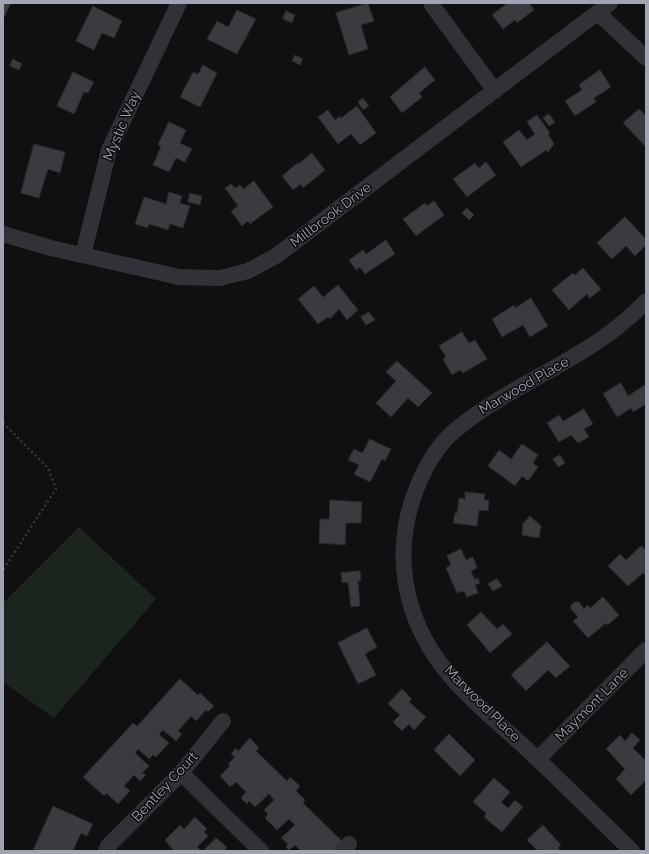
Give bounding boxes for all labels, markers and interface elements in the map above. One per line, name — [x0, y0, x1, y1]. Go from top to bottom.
street label: Mystic Way — [100, 89, 144, 163]
street label: Millbrook Drive — [287, 179, 375, 251]
street label: Marwood Place — [476, 354, 572, 418]
street label: Marwood Place — [440, 662, 524, 746]
street label: Maymont Lane — [552, 665, 632, 745]
street label: Bentley Court — [128, 749, 202, 825]

